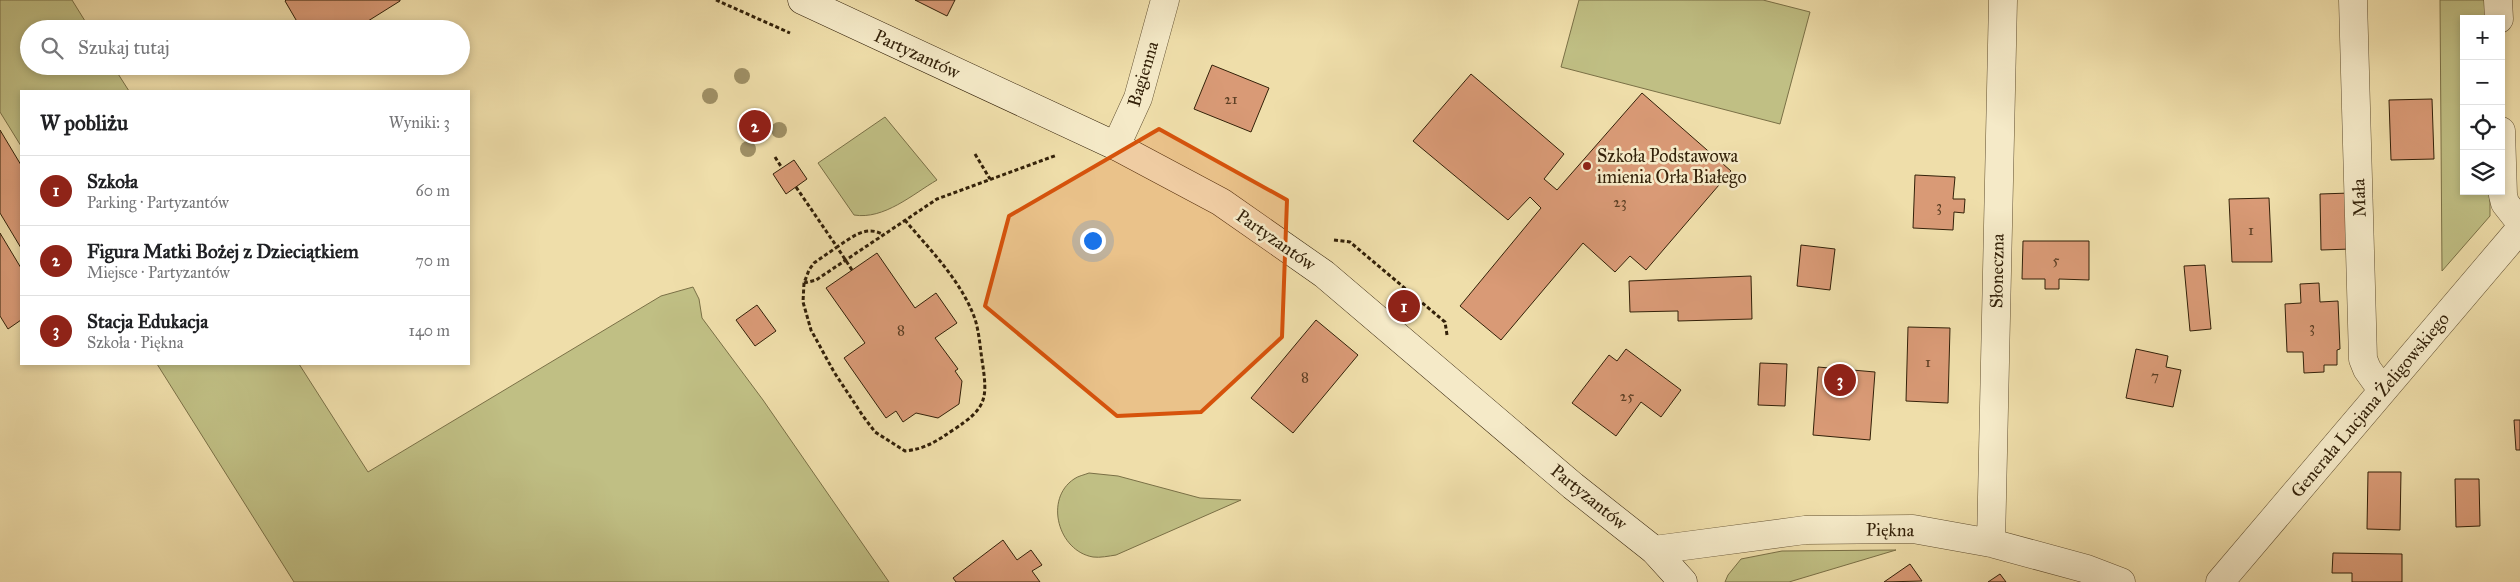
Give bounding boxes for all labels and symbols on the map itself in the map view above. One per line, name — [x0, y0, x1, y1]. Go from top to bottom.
street label: Partyzantów — [871, 25, 964, 84]
street label: Bagienna — [1123, 38, 1164, 110]
house number: 21 — [1224, 90, 1238, 108]
pin: 2 — [739, 107, 771, 145]
place label: Szkoła Podstawowa imienia Orła Białego — [1597, 145, 1747, 189]
marker: Szkoła Podstawowa imienia Orła Białego — [1581, 160, 1593, 172]
street label: Mała — [2347, 178, 2371, 218]
house number: 23 — [1613, 193, 1627, 211]
house number: 3 — [1936, 197, 1942, 215]
street label: Partyzantów — [1232, 205, 1320, 276]
house number: 1 — [2248, 221, 2254, 239]
your location — [1080, 228, 1106, 254]
street label: Słoneczna — [1985, 233, 2009, 309]
house number: 5 — [2053, 251, 2060, 269]
pin: 1 — [1388, 287, 1420, 325]
street label: Generała Lucjana Żeligowskiego — [2285, 307, 2455, 503]
house number: 3 — [2309, 318, 2315, 336]
house number: 8 — [897, 321, 905, 339]
house number: 1 — [1925, 353, 1931, 371]
pin: 3 — [1824, 361, 1856, 399]
house number: 7 — [2151, 367, 2159, 385]
house number: 8 — [1301, 368, 1309, 386]
house number: 25 — [1620, 387, 1634, 405]
street label: Partyzantów — [1546, 459, 1632, 535]
street label: Piękna — [1866, 519, 1915, 541]

